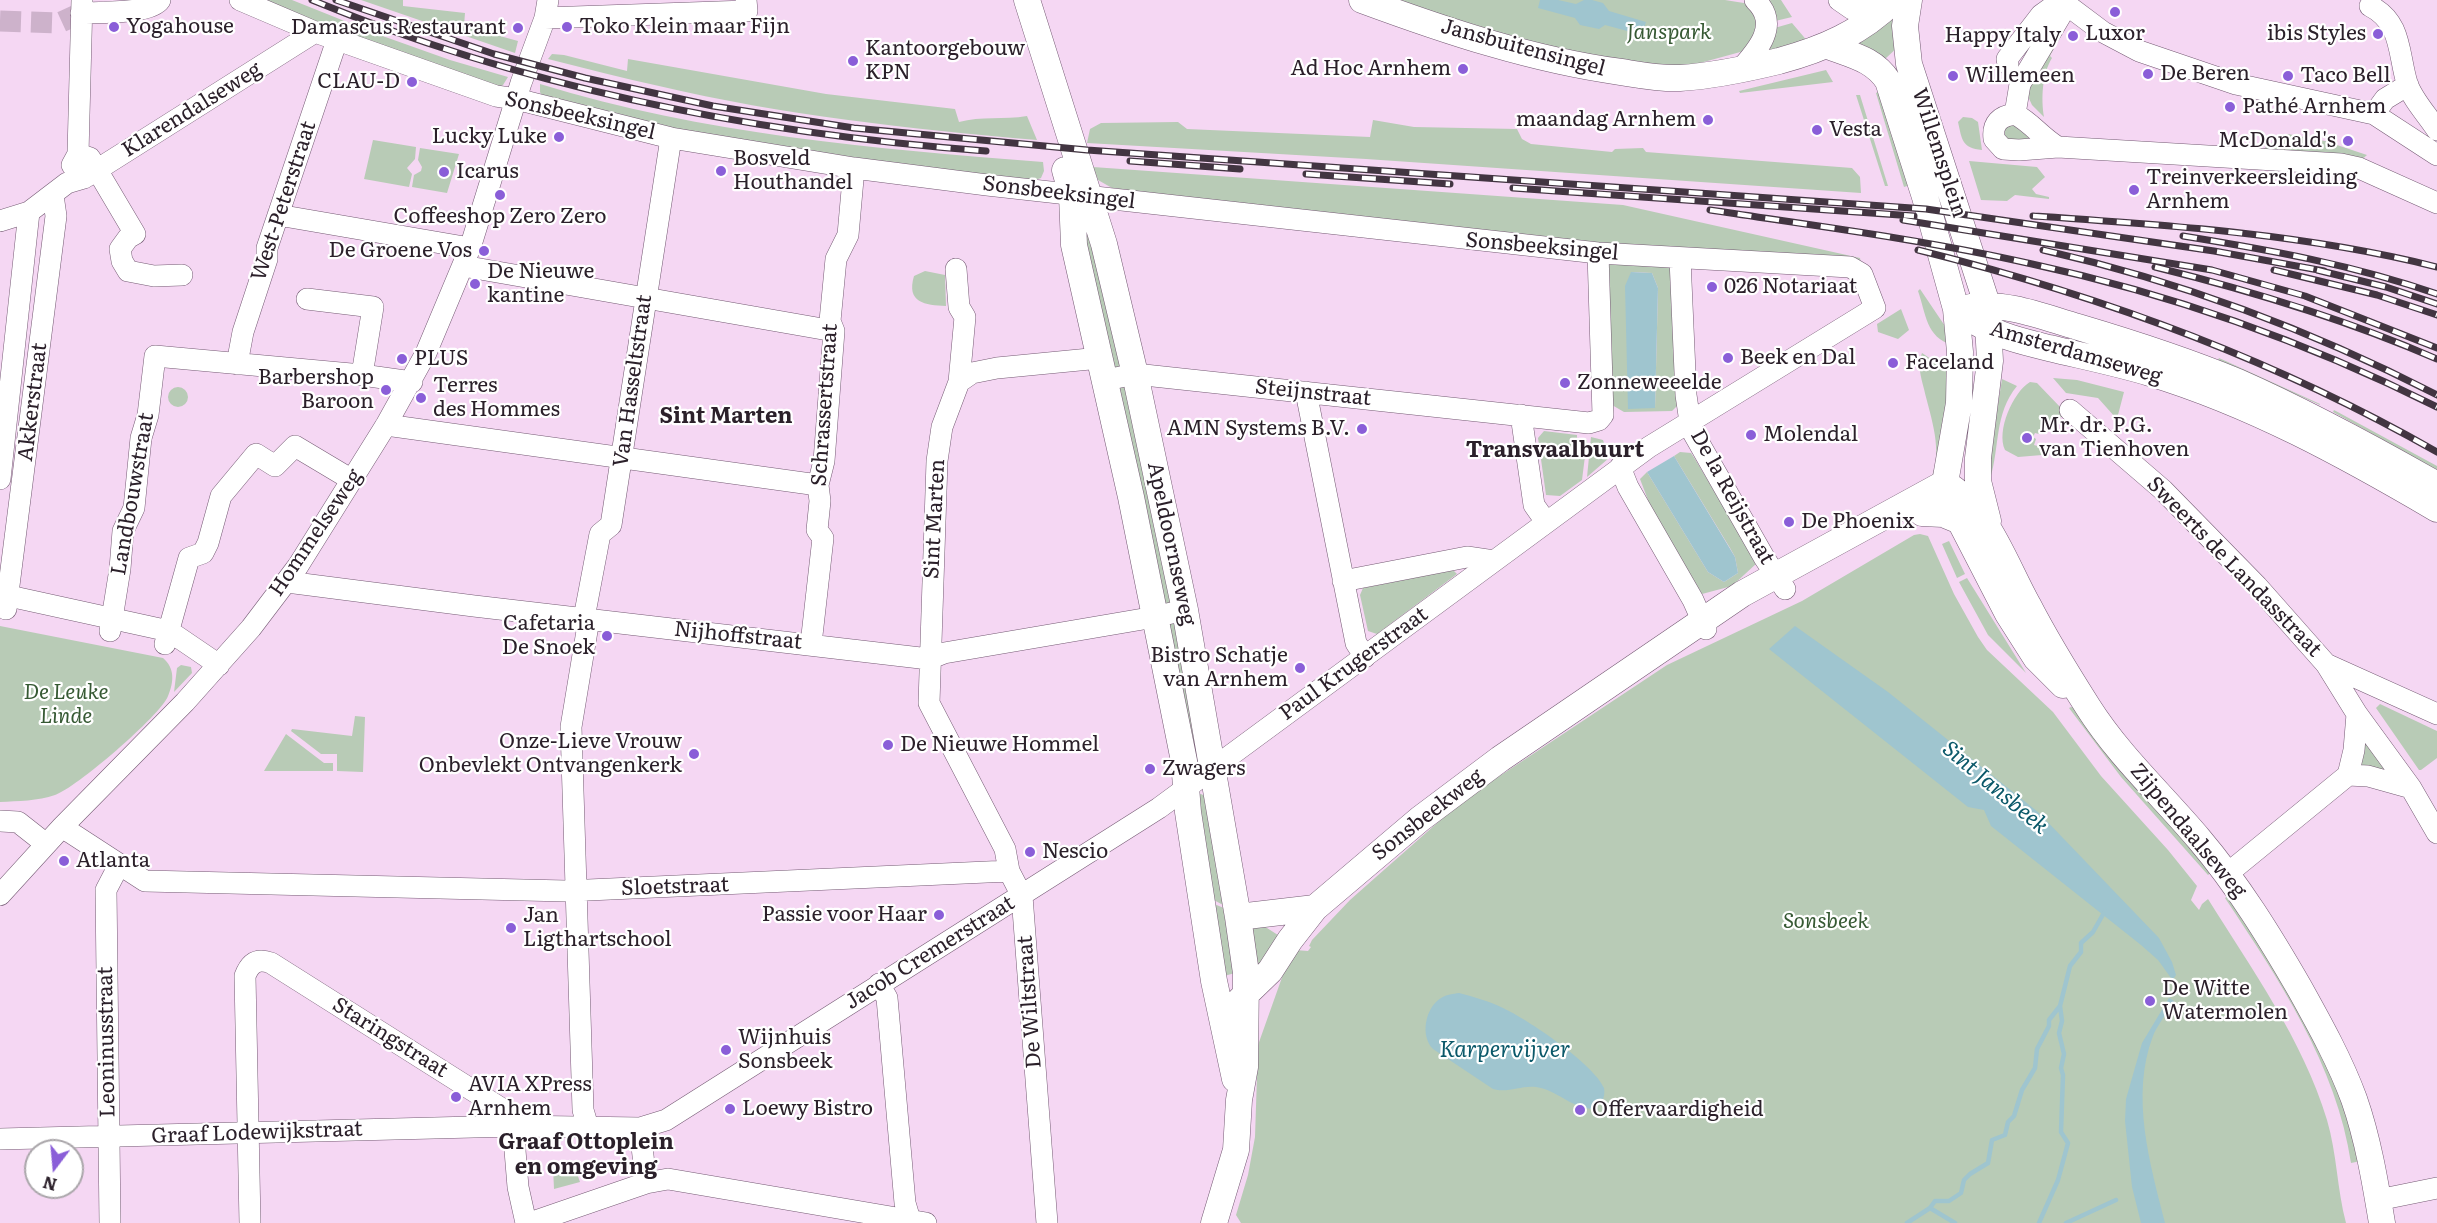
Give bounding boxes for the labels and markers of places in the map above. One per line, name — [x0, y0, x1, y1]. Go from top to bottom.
marker: Luxor — [2108, 5, 2122, 19]
place label: Yogahouse — [126, 14, 234, 40]
place label: Toko Klein maar Fijn — [579, 14, 790, 40]
place label: Damascus Restaurant — [291, 15, 506, 41]
marker: Yogahouse — [107, 20, 121, 34]
marker: Toko Klein maar Fijn — [560, 20, 574, 34]
marker: Damascus Restaurant — [511, 21, 525, 35]
place label: Luxor — [2085, 21, 2145, 47]
place label: ibis Styles — [2267, 21, 2366, 47]
place label: Happy Italy — [1944, 23, 2061, 49]
marker: ibis Styles — [2371, 27, 2385, 41]
marker: Happy Italy — [2066, 29, 2080, 43]
place label: Kantoorgebouw KPN — [865, 36, 1025, 86]
marker: Kantoorgebouw KPN — [846, 54, 860, 68]
place label: Ad Hoc Arnhem — [1291, 56, 1451, 82]
place label: De Beren — [2160, 61, 2250, 87]
marker: Ad Hoc Arnhem — [1456, 62, 1470, 76]
place label: Willemeen — [1965, 63, 2075, 89]
place label: Taco Bell — [2300, 63, 2391, 89]
marker: De Beren — [2141, 67, 2155, 81]
place label: CLAU-D — [317, 69, 400, 95]
marker: Willemeen — [1946, 69, 1960, 83]
marker: Taco Bell — [2281, 69, 2295, 83]
marker: CLAU-D — [405, 75, 419, 89]
place label: Pathé Arnhem — [2242, 94, 2386, 120]
marker: Pathé Arnhem — [2223, 100, 2237, 114]
place label: maandag Arnhem — [1516, 107, 1696, 133]
marker: maandag Arnhem — [1701, 113, 1715, 127]
place label: Vesta — [1829, 117, 1882, 143]
marker: Vesta — [1810, 123, 1824, 137]
place label: Lucky Luke — [432, 124, 547, 150]
place label: McDonald's — [2218, 128, 2336, 154]
marker: Lucky Luke — [552, 130, 566, 144]
marker: McDonald's — [2341, 134, 2355, 148]
place label: Bosveld Houthandel — [733, 146, 853, 196]
place label: Icarus — [456, 159, 519, 185]
marker: Bosveld Houthandel — [714, 164, 728, 178]
marker: Icarus — [437, 165, 451, 179]
place label: Treinverkeersleiding Arnhem — [2146, 165, 2358, 215]
marker: Treinverkeersleiding Arnhem — [2127, 183, 2141, 197]
marker: Coffeeshop Zero Zero — [493, 188, 507, 202]
place label: Coffeeshop Zero Zero — [393, 204, 607, 230]
place label: De Groene Vos — [329, 238, 472, 264]
marker: De Groene Vos — [477, 244, 491, 258]
place label: De Nieuwe kantine — [487, 259, 594, 309]
place label: 026 Notariaat — [1724, 274, 1857, 300]
marker: De Nieuwe kantine — [468, 277, 482, 291]
marker: 026 Notariaat — [1705, 280, 1719, 294]
place label: Beek en Dal — [1740, 345, 1856, 371]
place label: PLUS — [414, 346, 468, 372]
place label: Faceland — [1905, 350, 1994, 376]
marker: Beek en Dal — [1721, 351, 1735, 365]
marker: PLUS — [395, 352, 409, 366]
marker: Faceland — [1886, 356, 1900, 370]
place label: Barbershop Baroon — [258, 365, 374, 415]
place label: Zonneweeelde — [1577, 370, 1722, 396]
place label: Terres des Hommes — [433, 373, 560, 423]
marker: Zonneweeelde — [1558, 376, 1572, 390]
marker: Barbershop Baroon — [379, 383, 393, 397]
marker: Terres des Hommes — [414, 391, 428, 405]
place label: Mr. dr. P.G. van Tienhoven — [2039, 413, 2189, 463]
place label: AMN Systems B.V. — [1167, 416, 1350, 442]
marker: AMN Systems B.V. — [1355, 422, 1369, 436]
place label: Molendal — [1763, 422, 1858, 448]
marker: Molendal — [1744, 428, 1758, 442]
marker: Mr. dr. P.G. van Tienhoven — [2020, 431, 2034, 445]
place label: De Phoenix — [1801, 509, 1914, 535]
marker: De Phoenix — [1782, 515, 1796, 529]
place label: Cafetaria De Snoek — [502, 611, 595, 661]
marker: Cafetaria De Snoek — [600, 629, 614, 643]
place label: Bistro Schatje van Arnhem — [1150, 643, 1288, 693]
marker: Bistro Schatje van Arnhem — [1293, 661, 1307, 675]
place label: Onze-Lieve Vrouw Onbevlekt Ontvangenkerk — [419, 729, 682, 779]
place label: De Nieuwe Hommel — [900, 732, 1099, 758]
marker: De Nieuwe Hommel — [881, 738, 895, 752]
marker: Onze-Lieve Vrouw Onbevlekt Ontvangenkerk — [687, 747, 701, 761]
place label: Zwagers — [1162, 756, 1246, 782]
marker: Zwagers — [1143, 762, 1157, 776]
place label: Nescio — [1042, 839, 1108, 865]
marker: Nescio — [1023, 845, 1037, 859]
place label: Atlanta — [76, 848, 150, 874]
marker: Atlanta — [57, 854, 71, 868]
place label: Passie voor Haar — [762, 902, 927, 928]
place label: Jan Ligthartschool — [523, 903, 671, 953]
marker: Passie voor Haar — [932, 908, 946, 922]
marker: Jan Ligthartschool — [504, 921, 518, 935]
place label: De Witte Watermolen — [2162, 976, 2288, 1026]
marker: De Witte Watermolen — [2143, 994, 2157, 1008]
place label: Wijnhuis Sonsbeek — [738, 1025, 832, 1075]
marker: Wijnhuis Sonsbeek — [719, 1043, 733, 1057]
place label: AVIA XPress Arnhem — [468, 1072, 592, 1122]
marker: AVIA XPress Arnhem — [449, 1090, 463, 1104]
place label: Loewy Bistro — [742, 1096, 873, 1122]
place label: Offervaardigheid — [1592, 1097, 1764, 1123]
marker: Loewy Bistro — [723, 1102, 737, 1116]
marker: Offervaardigheid — [1573, 1103, 1587, 1117]

